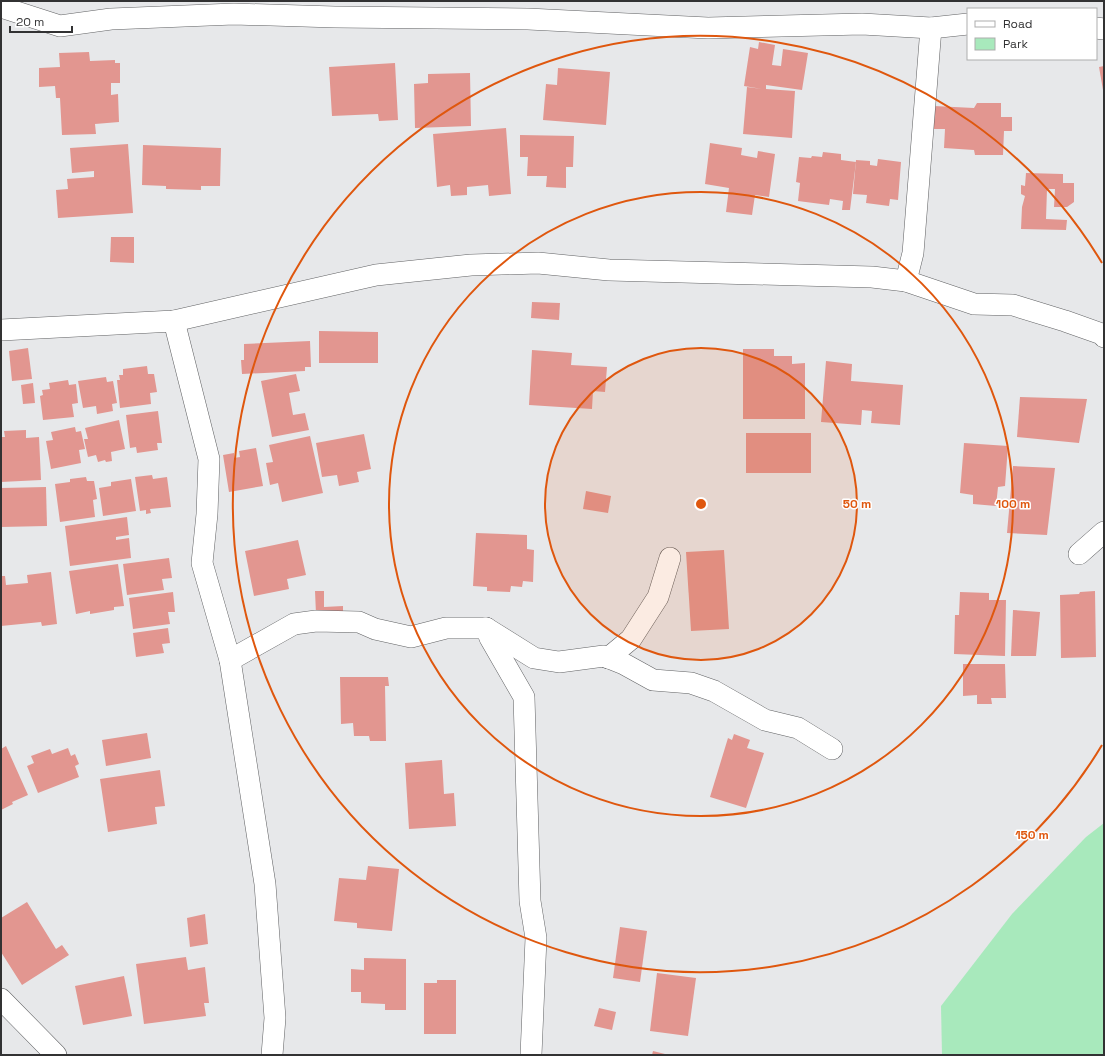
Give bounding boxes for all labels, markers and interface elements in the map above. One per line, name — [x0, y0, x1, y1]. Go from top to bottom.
scale bar — [10, 8, 72, 34]
legend — [967, 8, 1097, 60]
text: 20 m — [16, 14, 44, 30]
text: Road — [1003, 16, 1032, 32]
text: Park — [1003, 36, 1028, 52]
text: 50 m — [843, 496, 871, 512]
text: 100 m — [996, 496, 1030, 512]
centre of rings — [694, 497, 708, 511]
text: 150 m — [1015, 827, 1049, 843]

